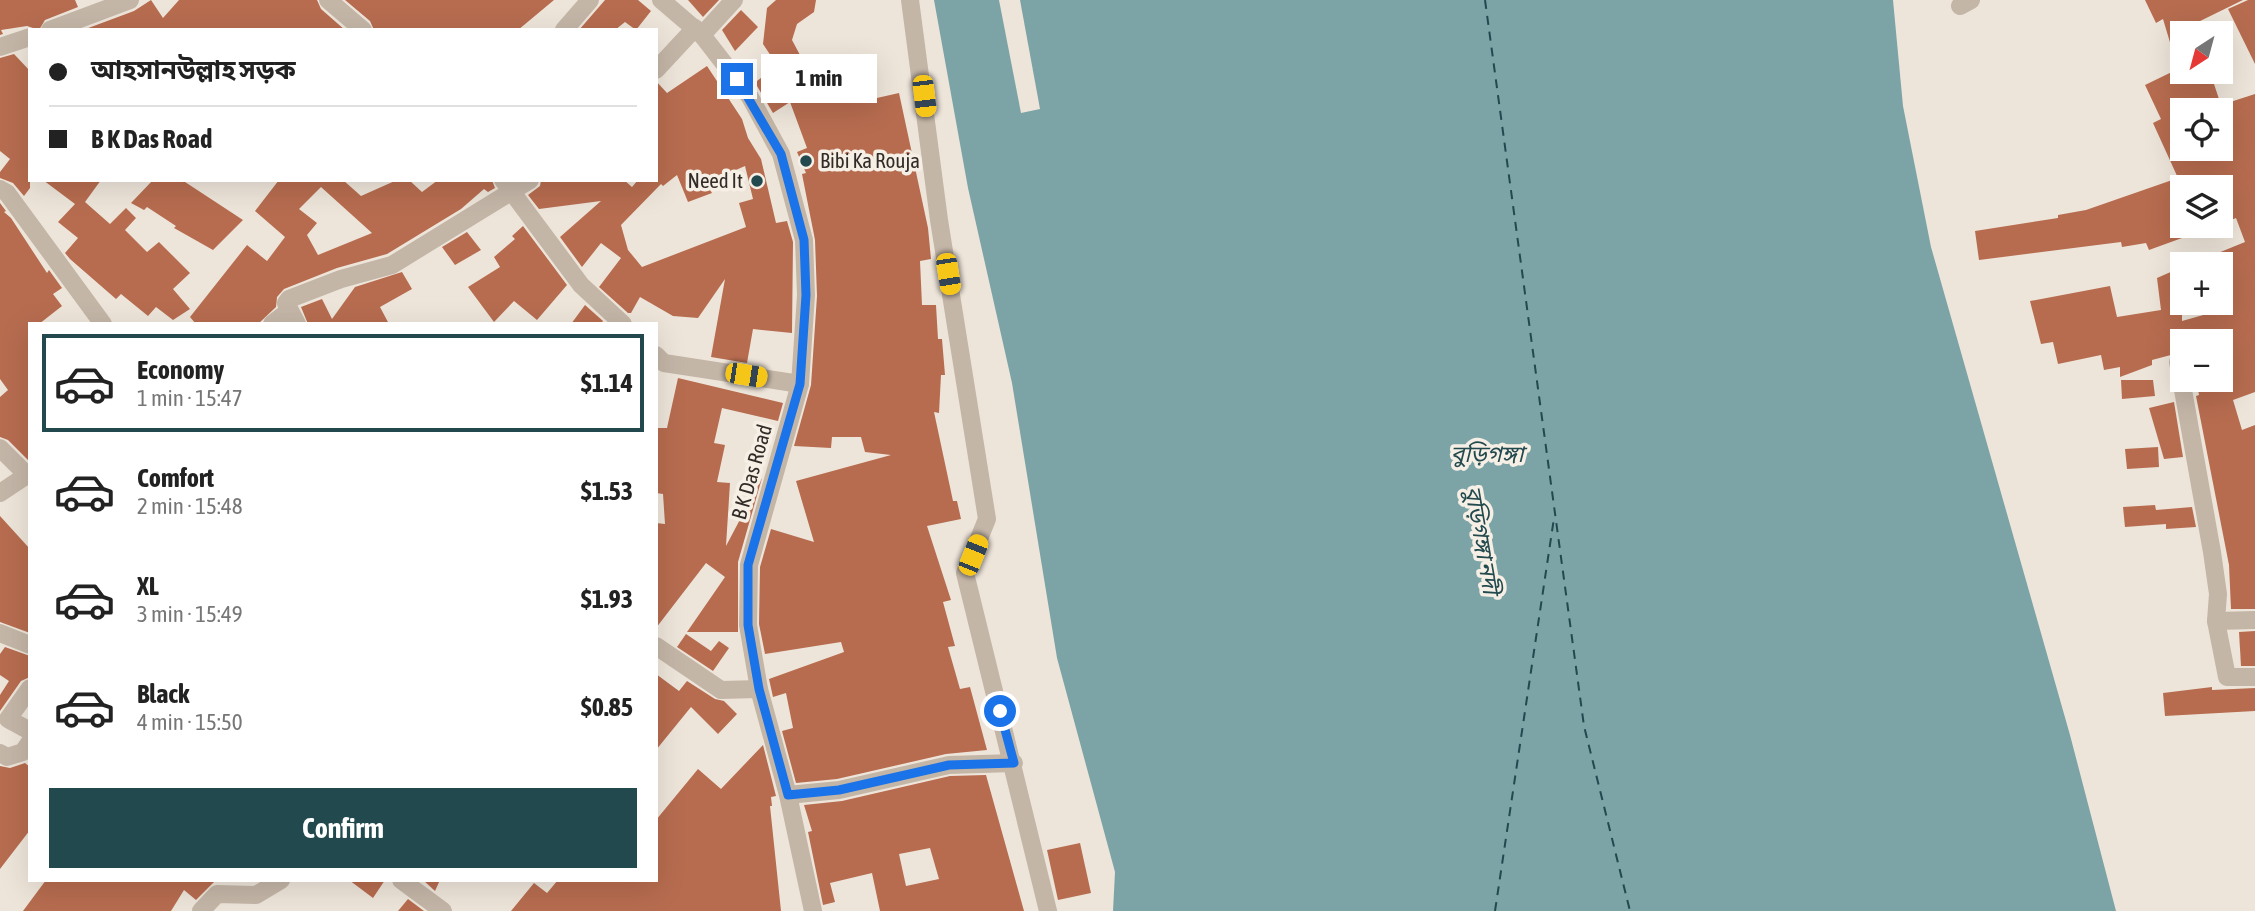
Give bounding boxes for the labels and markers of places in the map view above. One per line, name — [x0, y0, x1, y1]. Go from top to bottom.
place label: Bibi Ka Rouja — [820, 148, 920, 172]
marker: Bibi Ka Rouja — [798, 153, 814, 169]
place label: Need It — [688, 168, 743, 192]
marker: Need It — [749, 173, 765, 189]

